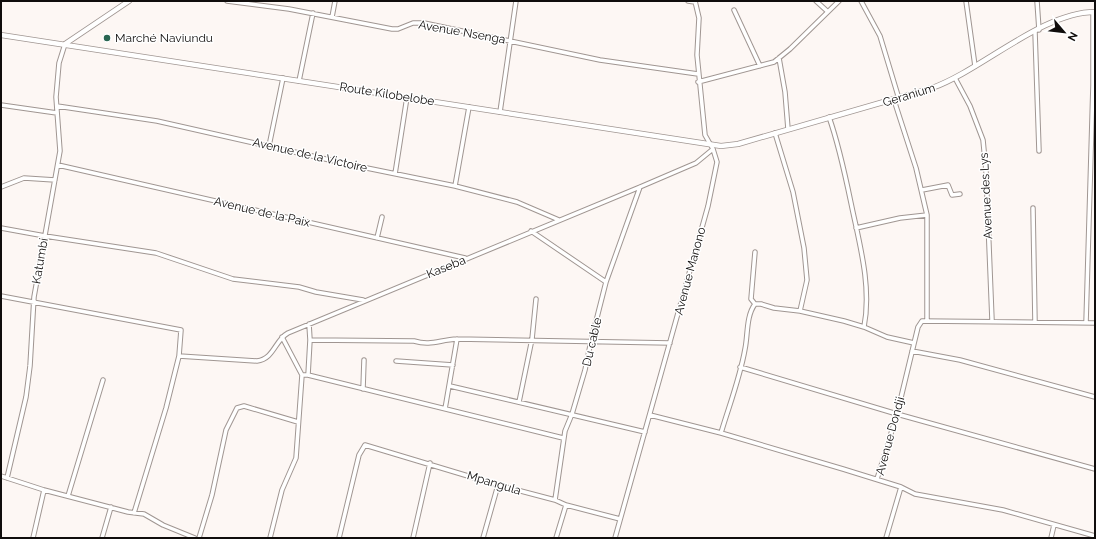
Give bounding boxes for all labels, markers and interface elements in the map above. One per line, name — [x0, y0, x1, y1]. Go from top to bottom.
north arrow — [1044, 12, 1084, 52]
street label: Avenue Nsenga — [417, 17, 507, 47]
text: N — [1065, 30, 1080, 43]
place label: Marché Naviundu — [115, 31, 213, 45]
marker: Marché Naviundu — [102, 33, 112, 43]
street label: Route Kilobelobe — [339, 80, 435, 108]
street label: Geranium — [881, 80, 937, 110]
street label: Avenue de la Victoire — [251, 135, 369, 175]
street label: Avenue des Lys — [977, 152, 995, 240]
street label: Avenue de la Paix — [213, 194, 311, 230]
street label: Avenue Manono — [672, 226, 708, 316]
street label: Katumbi — [29, 237, 51, 285]
street label: Kaseba — [424, 253, 468, 281]
street label: Du cable — [580, 316, 604, 368]
street label: Avenue Dondji — [873, 395, 907, 477]
street label: Mpangula — [465, 468, 523, 498]

